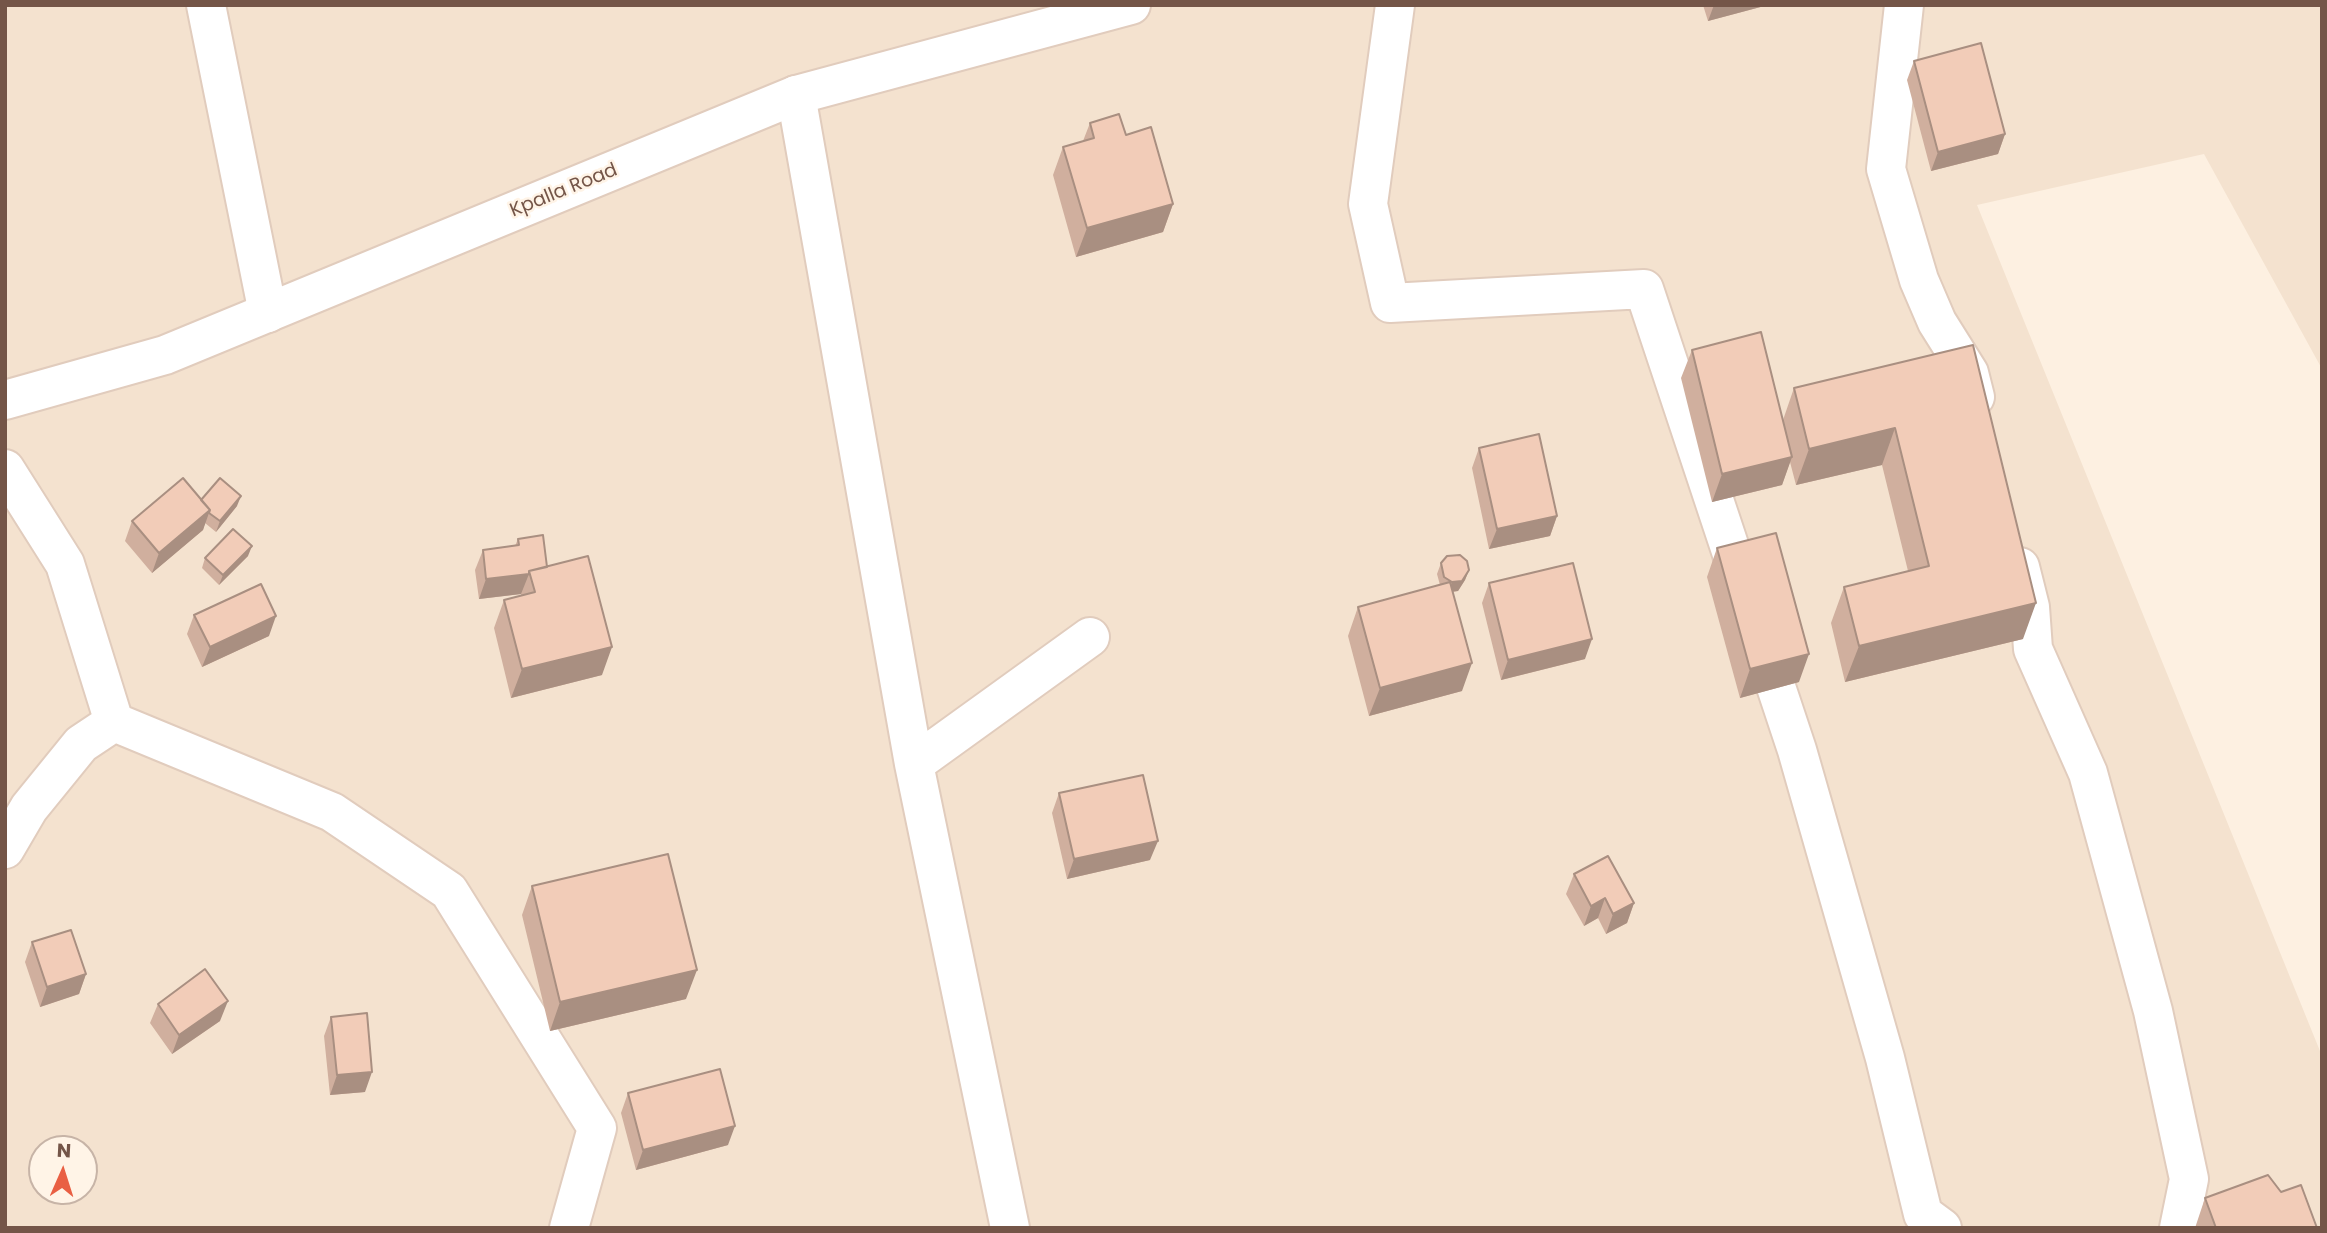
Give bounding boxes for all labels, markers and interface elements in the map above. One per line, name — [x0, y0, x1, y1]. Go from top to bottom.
street label: Kpalla Road — [507, 159, 621, 223]
north arrow — [28, 1135, 98, 1205]
text: N — [56, 1137, 72, 1164]

